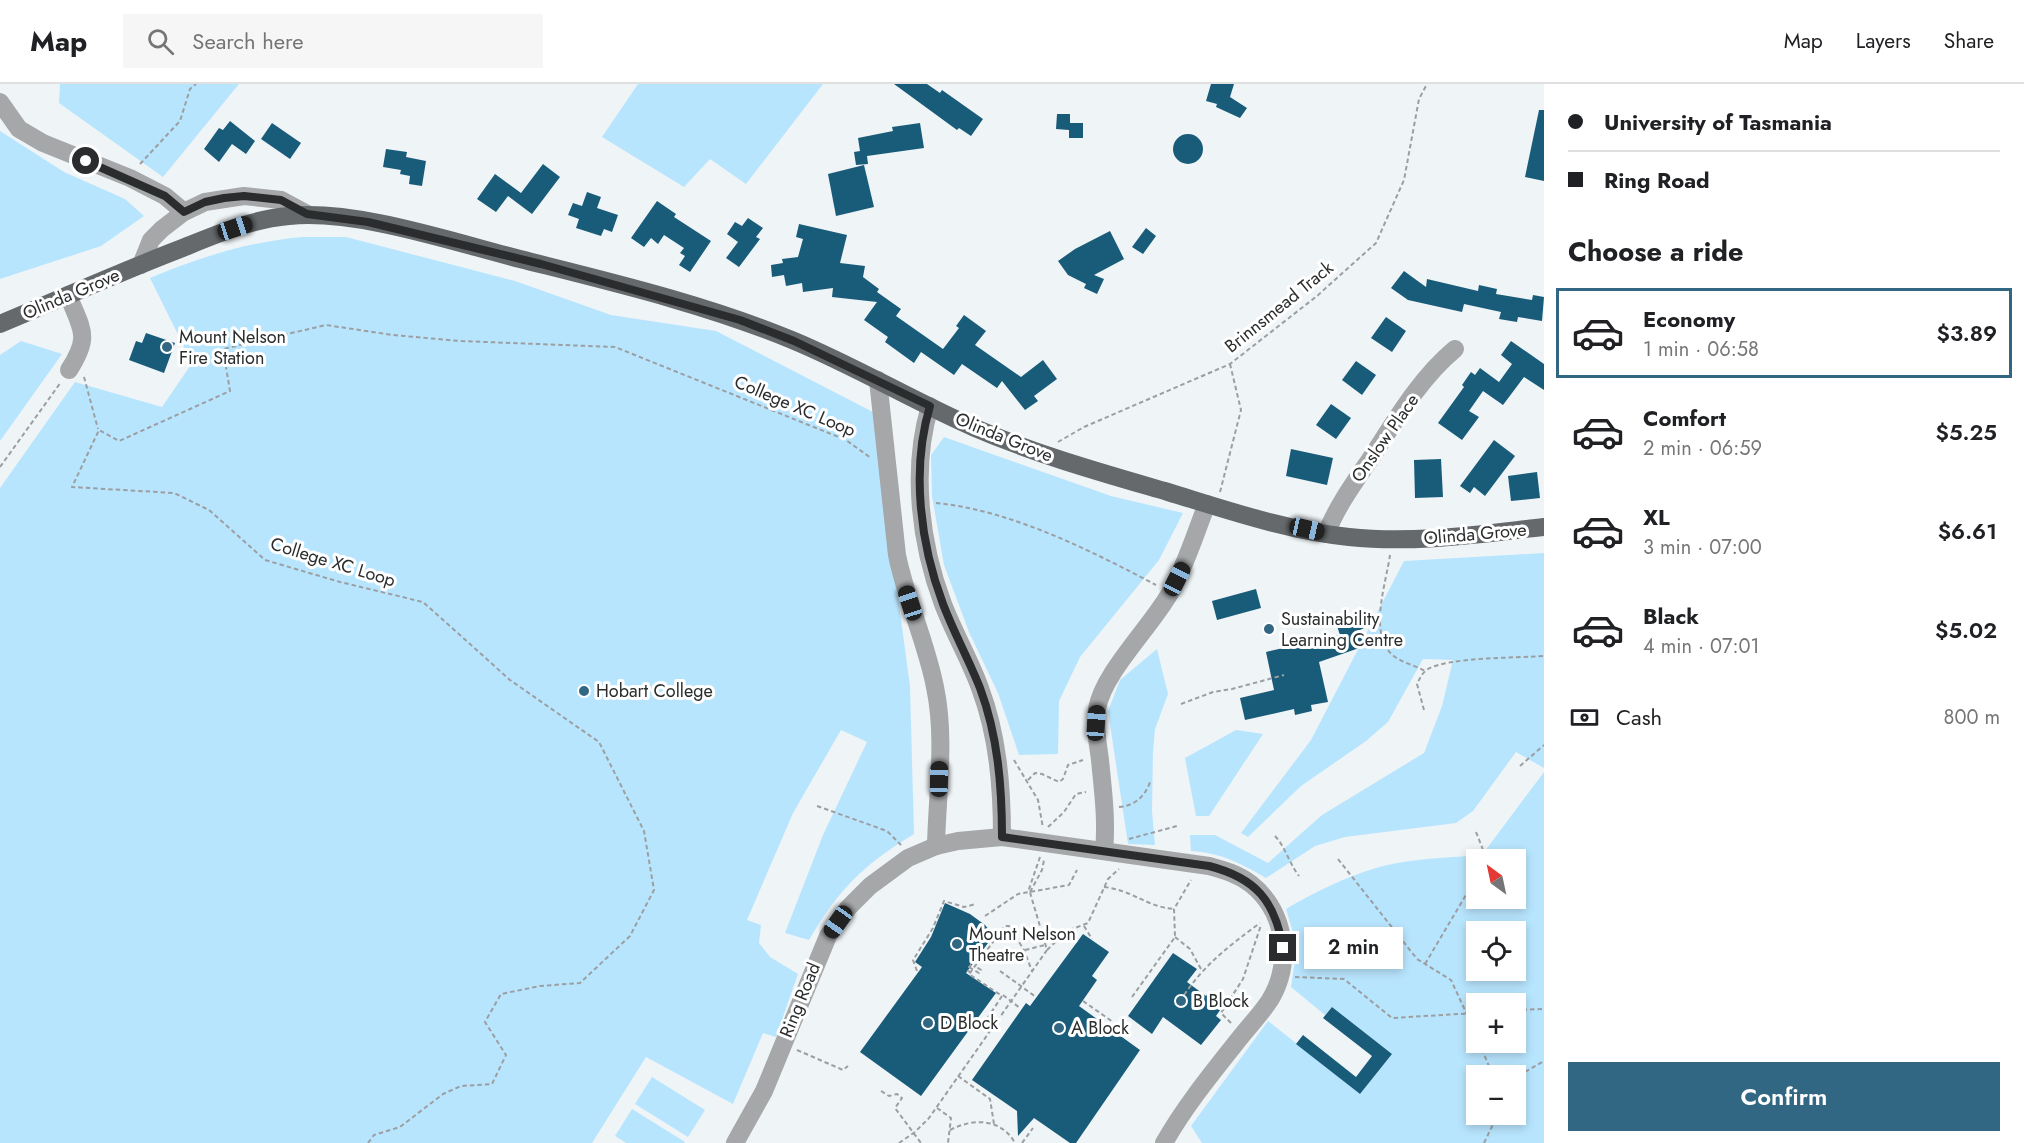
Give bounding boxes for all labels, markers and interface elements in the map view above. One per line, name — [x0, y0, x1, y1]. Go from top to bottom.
search box — [123, 14, 543, 68]
text: Map — [30, 21, 87, 62]
icon: search — [144, 25, 177, 58]
text: Search here — [192, 25, 304, 57]
text: Map — [1784, 26, 1823, 56]
text: Layers — [1856, 26, 1911, 56]
text: Share — [1944, 26, 1994, 56]
text: University of Tasmania — [1604, 106, 1832, 138]
route start — [72, 147, 99, 174]
text: Ring Road — [1604, 164, 1710, 196]
car — [215, 214, 255, 242]
text: Choose a ride — [1568, 232, 1743, 271]
street label: Brinnsmead Track — [1219, 255, 1339, 359]
street label: Olinda Grove — [18, 262, 124, 326]
text: Economy — [1643, 303, 1735, 335]
icon: car — [1571, 306, 1625, 360]
text: $3.89 — [1937, 317, 1997, 349]
place label: Mount Nelson Fire Station — [179, 324, 286, 371]
text: 1 min · 06:58 — [1643, 335, 1759, 364]
marker: Mount Nelson Fire Station — [160, 340, 174, 354]
street label: College XC Loop — [730, 369, 860, 443]
street label: Onslow Place — [1345, 388, 1425, 488]
text: Comfort — [1643, 402, 1726, 434]
icon: car — [1571, 405, 1625, 459]
street label: Olinda Grove — [951, 406, 1057, 468]
text: $5.25 — [1936, 416, 1997, 448]
text: 2 min · 06:59 — [1643, 434, 1762, 463]
text: XL — [1643, 501, 1670, 533]
icon: car — [1571, 504, 1625, 558]
text: $6.61 — [1938, 515, 1997, 547]
car — [1287, 516, 1327, 542]
street label: Olinda Grove — [1422, 517, 1528, 551]
street label: College XC Loop — [267, 531, 399, 593]
text: 3 min · 07:00 — [1643, 533, 1762, 562]
car — [1161, 559, 1193, 599]
car — [896, 583, 924, 623]
text: Black — [1643, 600, 1699, 632]
icon: car — [1571, 603, 1625, 657]
place label: Sustainability Learning Centre — [1281, 606, 1403, 653]
text: $5.02 — [1935, 614, 1997, 646]
marker: Sustainability Learning Centre — [1262, 622, 1276, 636]
text: 4 min · 07:01 — [1643, 632, 1759, 661]
place label: Hobart College — [596, 678, 713, 704]
marker: Hobart College — [577, 684, 591, 698]
icon: cash — [1568, 701, 1601, 734]
text: Cash — [1616, 701, 1662, 733]
text: 800 m — [1943, 703, 2000, 732]
car — [1086, 704, 1106, 742]
car — [930, 761, 948, 797]
north arrow — [1466, 849, 1526, 909]
map controls — [1466, 849, 1526, 1125]
car — [820, 902, 856, 942]
place label: Mount Nelson Theatre — [969, 921, 1076, 968]
button: locate — [1466, 921, 1526, 981]
callout: 2 min — [1304, 927, 1403, 969]
text: 2 min — [1328, 933, 1379, 962]
route end — [1269, 934, 1296, 961]
marker: Mount Nelson Theatre — [950, 937, 964, 951]
street label: Ring Road — [773, 959, 827, 1041]
place label: B Block — [1193, 988, 1249, 1014]
button: + — [1466, 993, 1526, 1053]
marker: B Block — [1174, 994, 1188, 1008]
place label: D Block — [940, 1010, 998, 1036]
place label: A Block — [1071, 1015, 1129, 1041]
marker: D Block — [921, 1016, 935, 1030]
marker: A Block — [1052, 1021, 1066, 1035]
button: Confirm — [1568, 1062, 2000, 1131]
button: − — [1466, 1065, 1526, 1125]

